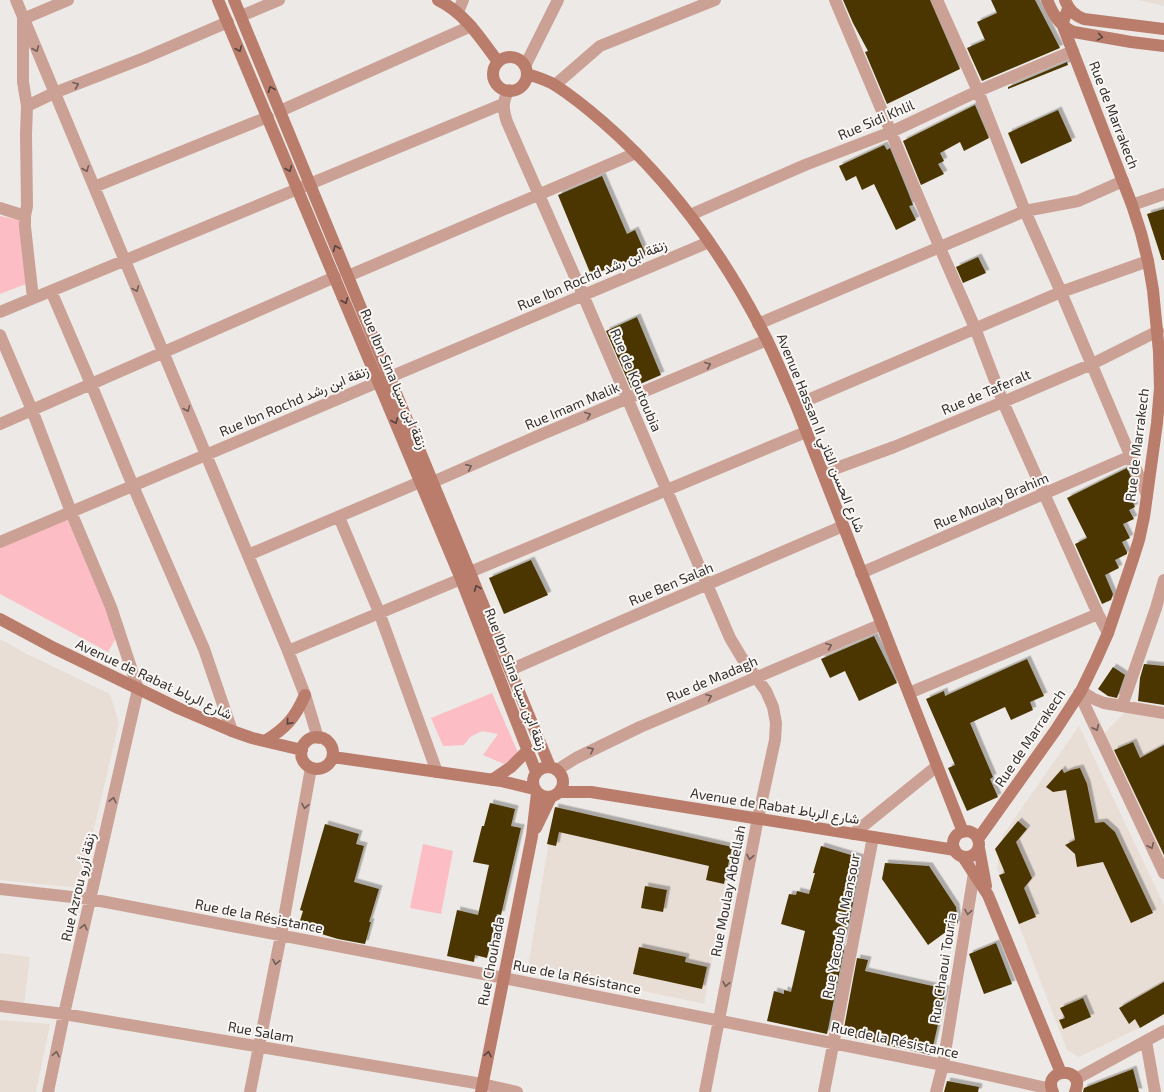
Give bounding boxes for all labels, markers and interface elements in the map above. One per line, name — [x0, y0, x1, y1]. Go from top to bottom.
one-way arrow — [1097, 32, 1103, 41]
one-way arrow — [31, 44, 39, 52]
one-way arrow — [234, 44, 242, 52]
street label: Rue de Marrakech — [1086, 58, 1143, 171]
one-way arrow — [72, 81, 79, 89]
one-way arrow — [268, 85, 276, 93]
street label: Rue Sidi Khlil — [835, 95, 917, 143]
one-way arrow — [81, 164, 89, 172]
one-way arrow — [285, 165, 293, 172]
street label: Rue Ibn Rochd زنقة ابن رشد — [514, 235, 670, 315]
one-way arrow — [333, 244, 341, 251]
one-way arrow — [132, 285, 140, 292]
one-way arrow — [340, 297, 348, 305]
street label: Rue Ibn Sina زنقة ابن سينا — [356, 306, 432, 452]
street label: Rue de Koutoubia — [607, 326, 666, 434]
street label: Avenue Hassan II شارع الحسن الثاني — [770, 331, 869, 536]
street label: Rue Ibn Rochd زنقة ابن رشد — [216, 361, 372, 441]
one-way arrow — [704, 362, 711, 370]
street label: Rue de Taferalt — [939, 365, 1033, 418]
street label: Rue Imam Malik — [522, 378, 622, 433]
street label: Rue de Marrakech — [1121, 387, 1152, 503]
one-way arrow — [182, 405, 190, 412]
one-way arrow — [584, 412, 592, 420]
one-way arrow — [390, 417, 398, 425]
one-way arrow — [464, 464, 472, 472]
street label: Rue Moulay Brahim — [931, 469, 1051, 532]
street label: Rue Ben Salah — [626, 558, 716, 609]
one-way arrow — [473, 585, 481, 592]
street label: Rue Ibn Sina زنقة ابن سينا — [481, 605, 551, 753]
street label: Avenue de Rabat شارع الرباط — [72, 635, 235, 725]
one-way arrow — [825, 643, 832, 651]
street label: Rue de Madagh — [664, 652, 760, 705]
street label: Rue de Marrakech — [991, 686, 1069, 790]
one-way arrow — [706, 693, 713, 701]
one-way arrow — [286, 717, 294, 725]
one-way arrow — [1091, 724, 1099, 732]
one-way arrow — [587, 747, 594, 755]
street label: Avenue de Rabat شارع الرباط — [689, 784, 861, 830]
one-way arrow — [108, 797, 116, 803]
one-way arrow — [301, 803, 310, 809]
street label: Rue Moulay Abdellah — [706, 824, 749, 958]
street label: Rue Azrou زنقة أزرو — [57, 831, 99, 943]
one-way arrow — [1147, 842, 1155, 849]
street label: Rue Yacoub Al Mansour — [818, 851, 863, 1000]
one-way arrow — [747, 854, 755, 860]
street label: Rue de la Résistance — [194, 895, 325, 936]
one-way arrow — [964, 908, 973, 915]
street label: Rue Chaoui Touria — [925, 911, 960, 1025]
street label: Rue Chouhada — [473, 915, 508, 1007]
one-way arrow — [79, 924, 88, 931]
street label: Rue de la Résistance — [512, 956, 643, 997]
one-way arrow — [272, 959, 280, 965]
one-way arrow — [722, 981, 731, 988]
street label: Rue Salam — [227, 1017, 296, 1046]
street label: Rue de la Résistance — [830, 1018, 961, 1061]
one-way arrow — [52, 1051, 60, 1057]
one-way arrow — [483, 1051, 492, 1057]

